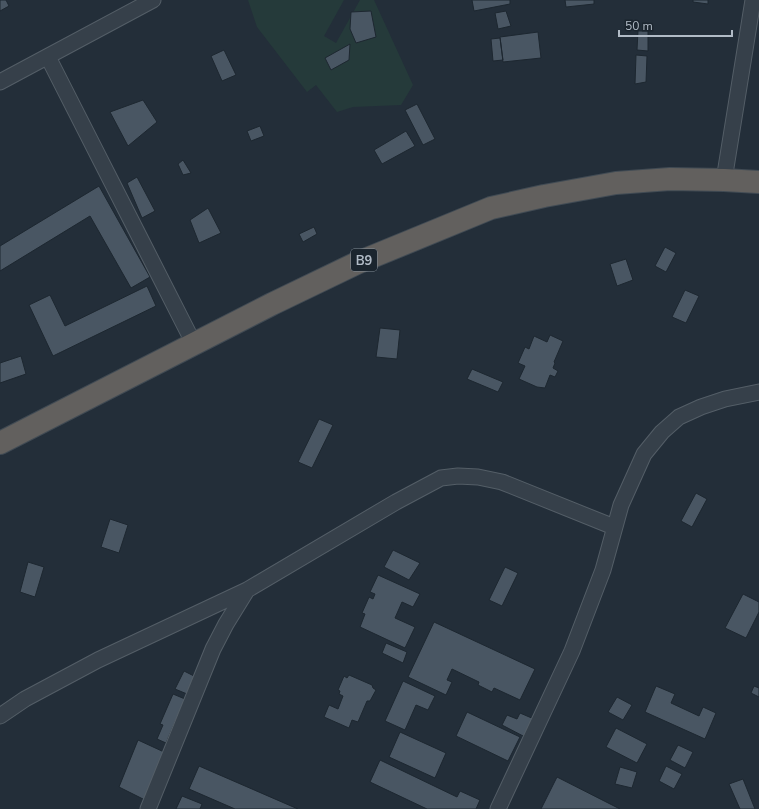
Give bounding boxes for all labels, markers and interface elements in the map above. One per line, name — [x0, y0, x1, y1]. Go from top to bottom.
scale bar — [619, 12, 732, 38]
text: 50 m — [625, 18, 653, 34]
road number: B9 — [351, 249, 377, 271]

